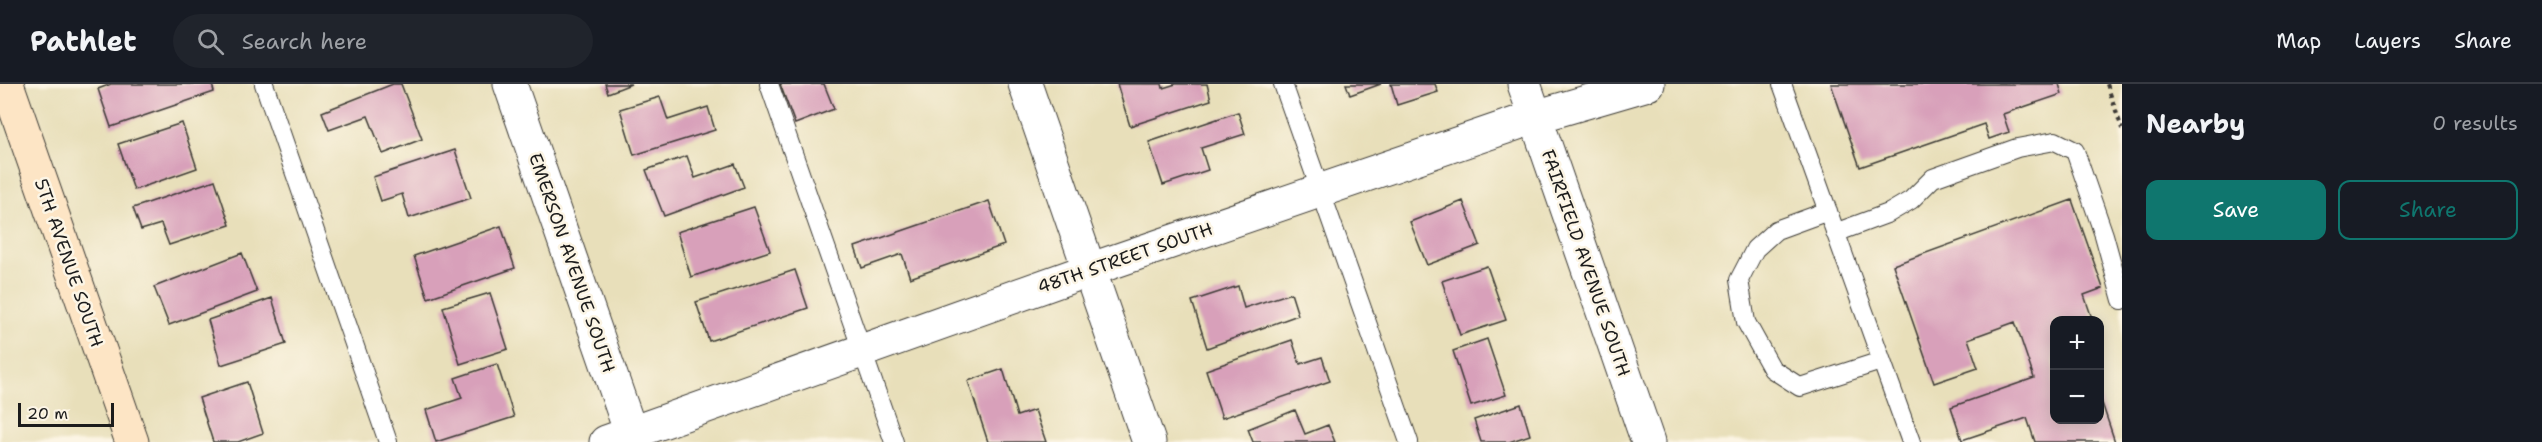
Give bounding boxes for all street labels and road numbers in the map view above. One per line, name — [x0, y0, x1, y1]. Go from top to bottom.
street label: FAIRFIELD AVENUE SOUTH — [1536, 146, 1636, 380]
street label: EMERSON AVENUE SOUTH — [523, 150, 621, 376]
street label: 5TH AVENUE SOUTH — [29, 175, 109, 351]
street label: 48TH STREET SOUTH — [1034, 217, 1216, 299]

